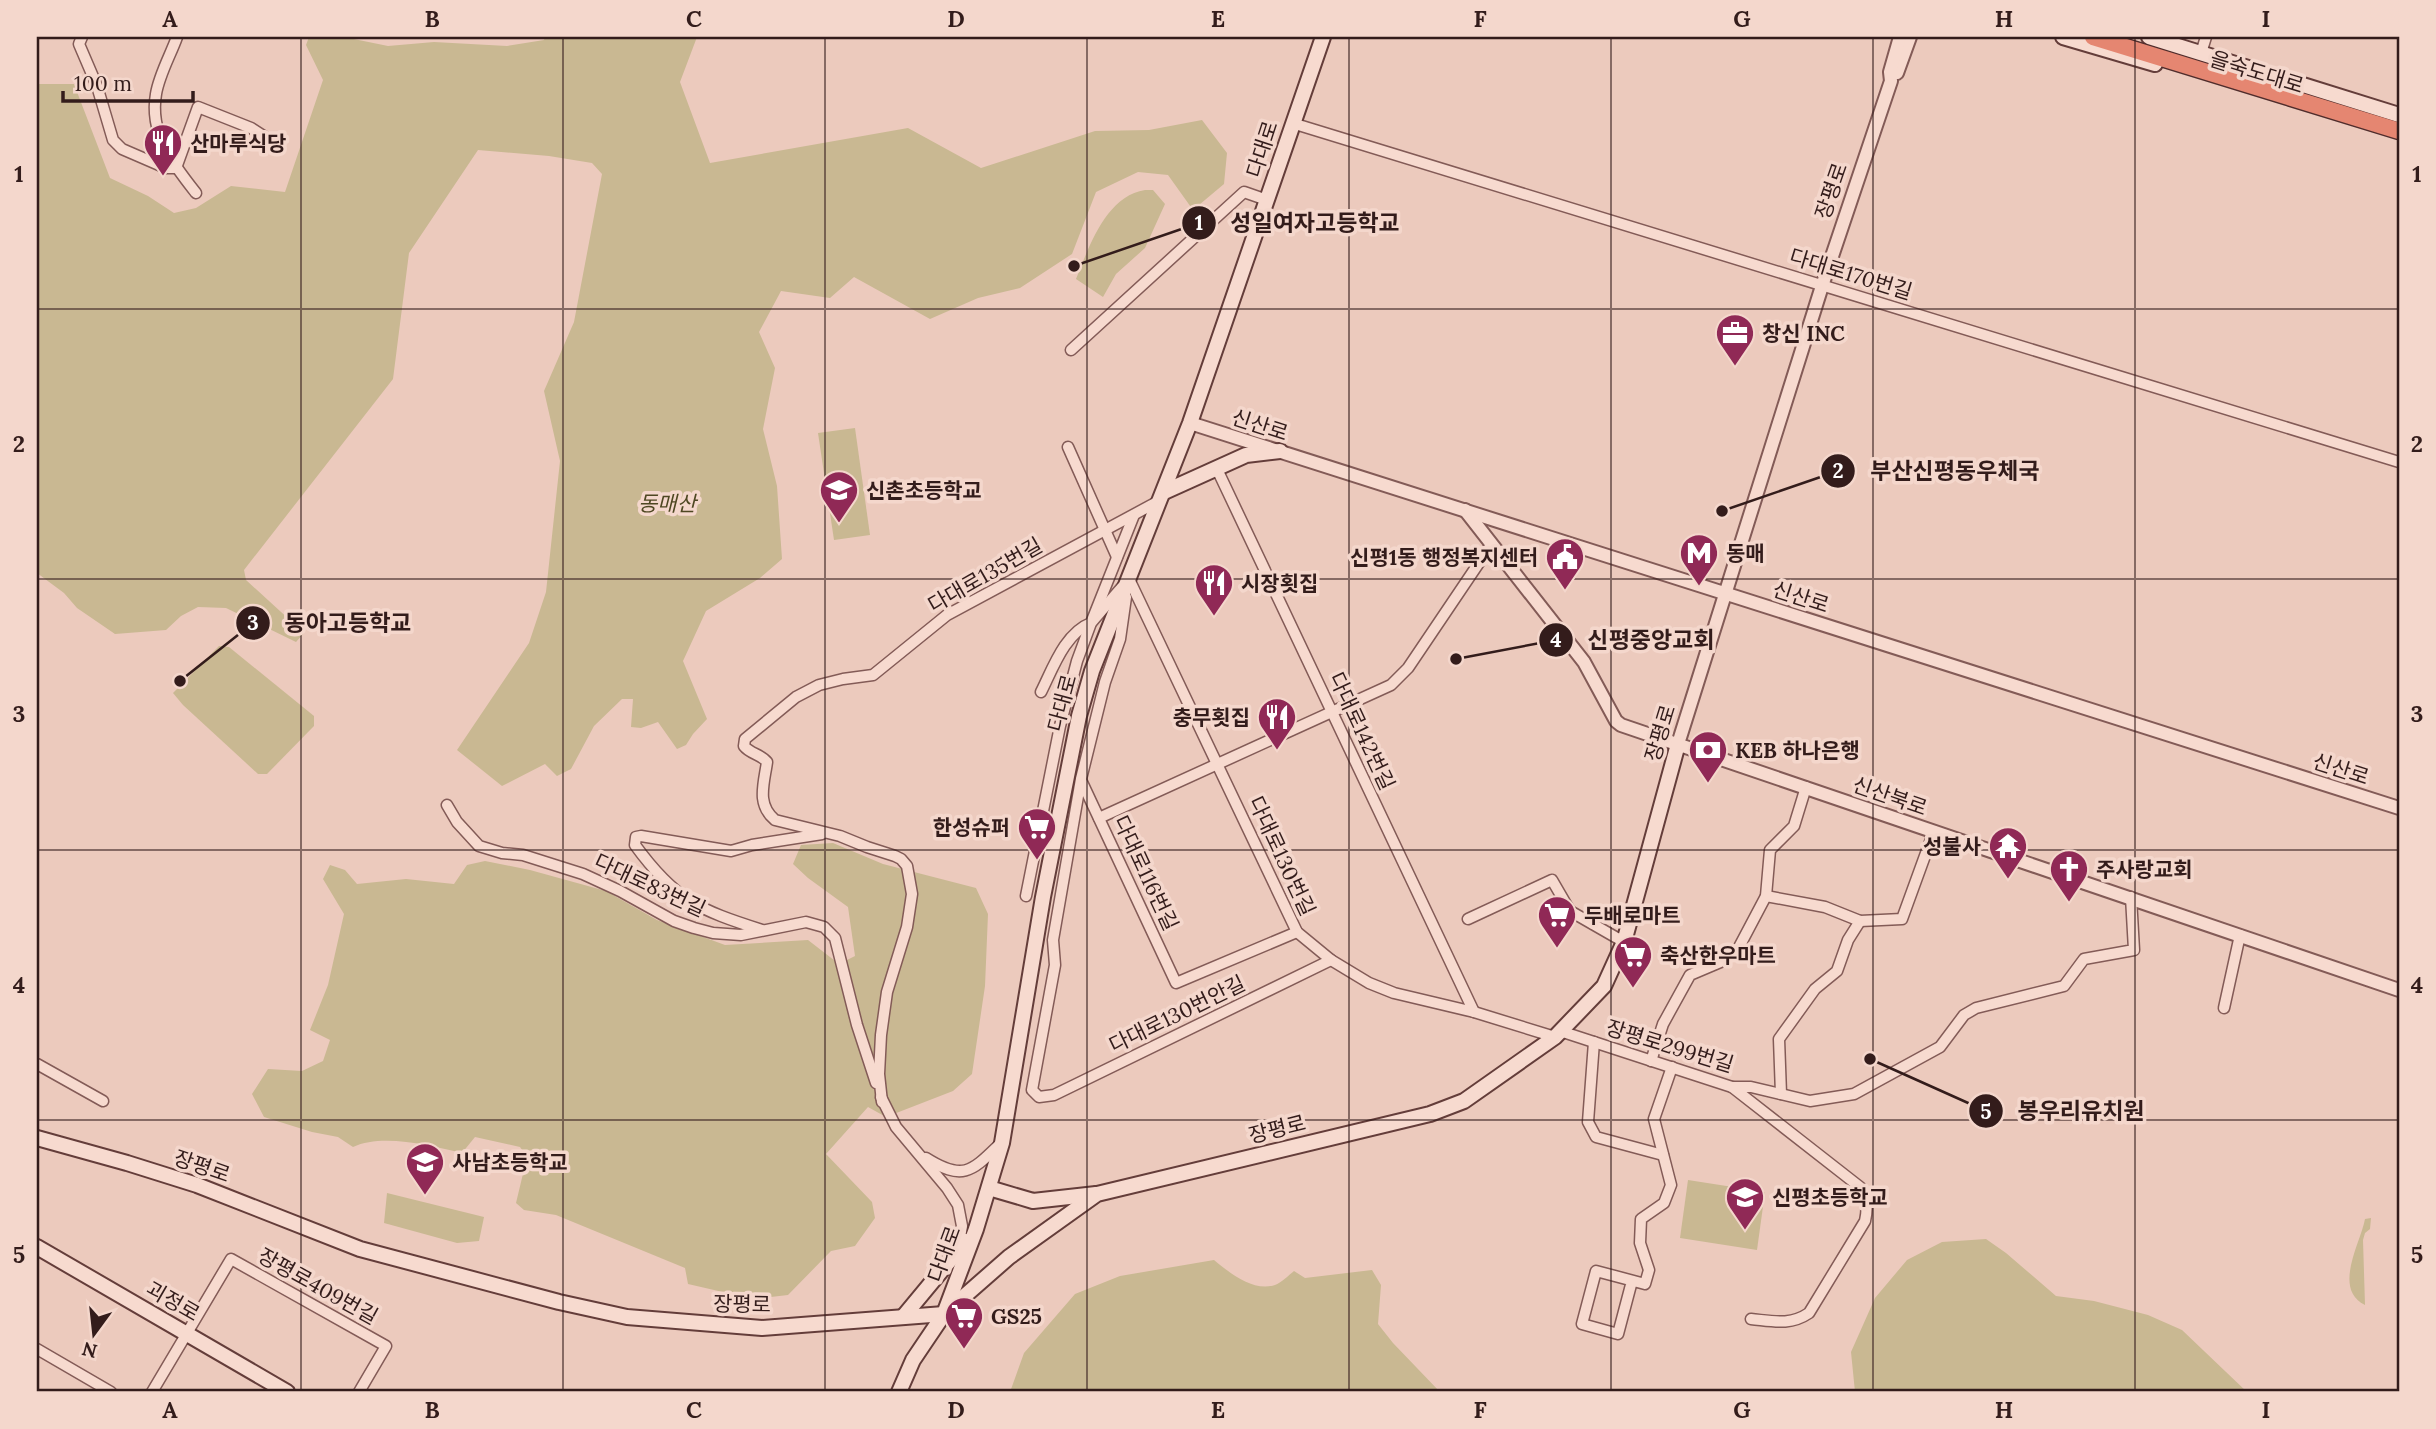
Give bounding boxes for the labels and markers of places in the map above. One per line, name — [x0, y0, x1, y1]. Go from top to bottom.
restaurant icon: 산마루식당 — [142, 122, 184, 177]
place label: 산마루식당 — [190, 130, 287, 157]
callout: 성일여자고등학교 — [1181, 201, 1414, 245]
office icon: 창신 INC — [1714, 312, 1756, 367]
place label: 창신 INC — [1762, 320, 1845, 347]
callout: 부산신평동우체국 — [1821, 449, 2053, 493]
school or university icon: 신촌초등학교 — [818, 469, 860, 524]
place label: 신촌초등학교 — [866, 477, 982, 504]
metro station icon: 동매 — [1678, 532, 1720, 587]
public building icon: 신평1동 행정복지센터 — [1544, 536, 1586, 591]
place label: 동매 — [1726, 540, 1765, 567]
place label: 신평1동 행정복지센터 — [1350, 544, 1538, 571]
restaurant icon: 시장횟집 — [1193, 562, 1235, 617]
place label: 시장횟집 — [1241, 570, 1318, 597]
callout: 동아고등학교 — [235, 601, 425, 645]
callout: 신평중앙교회 — [1538, 618, 1728, 662]
restaurant icon: 충무횟집 — [1256, 696, 1298, 751]
place label: 충무횟집 — [1173, 704, 1250, 731]
bank icon: KEB 하나은행 — [1687, 729, 1729, 784]
place label: KEB 하나은행 — [1735, 737, 1860, 764]
supermarket icon: 한성슈퍼 — [1016, 806, 1058, 861]
place label: 한성슈퍼 — [933, 814, 1010, 841]
temple icon: 성불사 — [1987, 825, 2029, 880]
place label: 성불사 — [1923, 833, 1981, 860]
church icon: 주사랑교회 — [2048, 848, 2090, 903]
place label: 주사랑교회 — [2096, 856, 2193, 883]
supermarket icon: 두배로마트 — [1536, 894, 1578, 949]
place label: 두배로마트 — [1584, 902, 1681, 929]
supermarket icon: 축산한우마트 — [1612, 934, 1654, 989]
place label: 축산한우마트 — [1660, 942, 1776, 969]
callout: 봉우리유치원 — [1969, 1089, 2159, 1133]
school or university icon: 사남초등학교 — [404, 1141, 446, 1196]
place label: 사남초등학교 — [452, 1149, 568, 1176]
school or university icon: 신평초등학교 — [1724, 1176, 1766, 1231]
place label: 신평초등학교 — [1772, 1184, 1888, 1211]
supermarket icon: GS25 — [943, 1295, 985, 1350]
place label: GS25 — [991, 1303, 1042, 1330]

